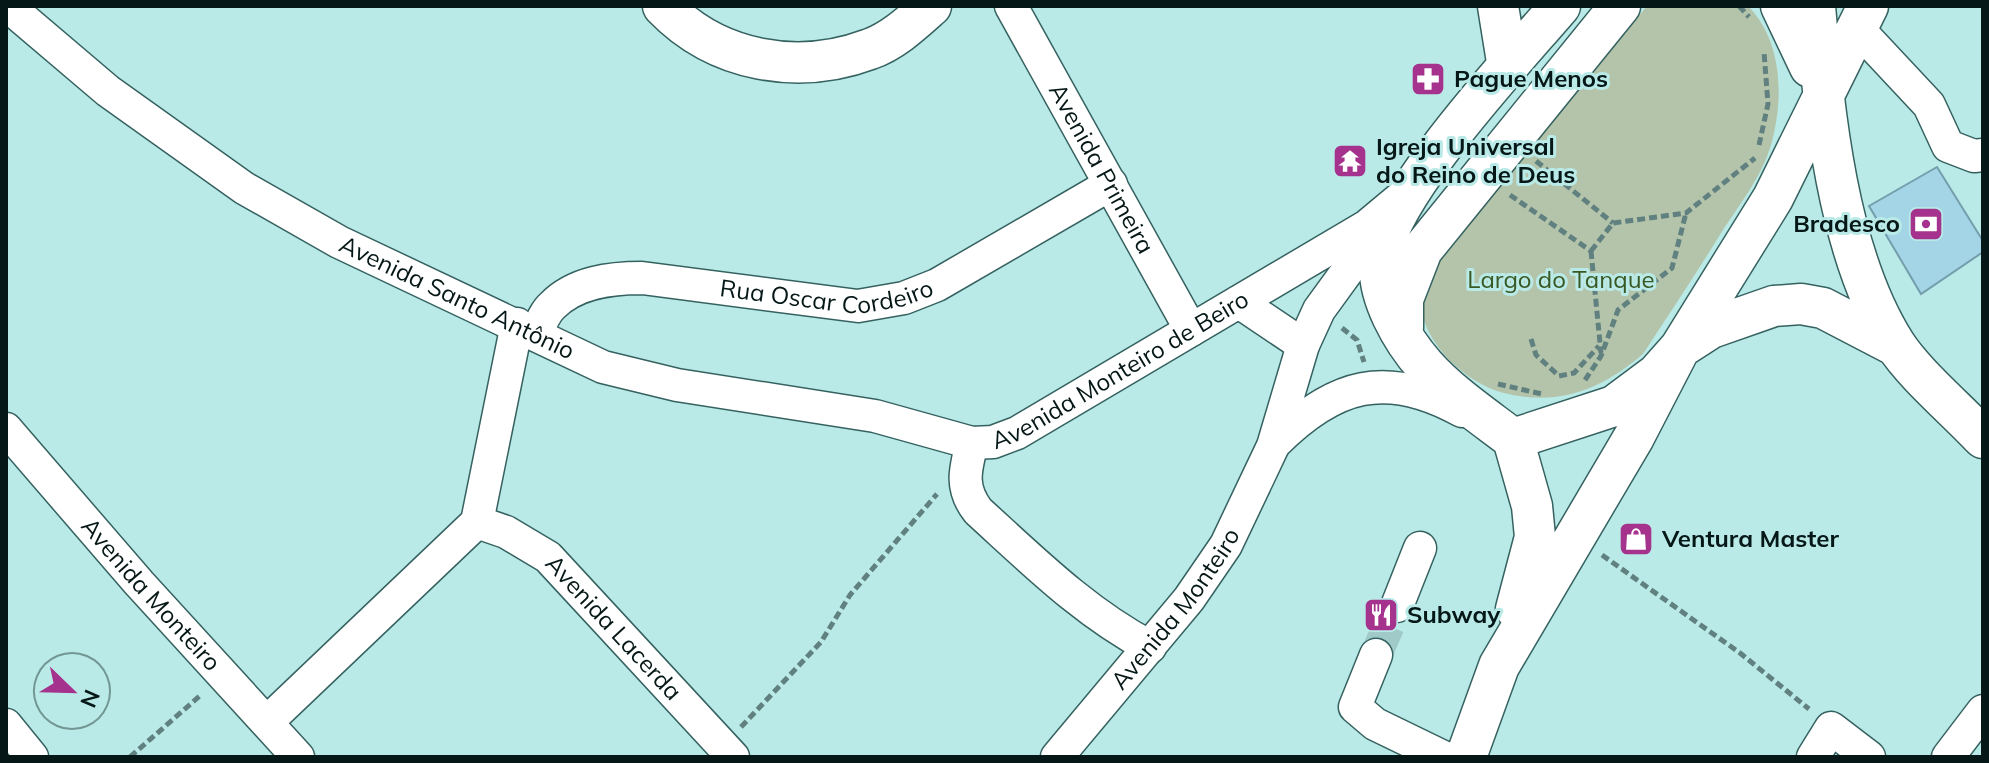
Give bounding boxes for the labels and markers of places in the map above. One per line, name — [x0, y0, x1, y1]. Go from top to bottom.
pharmacy icon: Pague Menos — [1409, 60, 1447, 98]
place label: Pague Menos — [1454, 63, 1608, 93]
place label: Igreja Universal do Reino de Deus — [1376, 131, 1575, 189]
temple icon: Igreja Universal do Reino de Deus — [1331, 142, 1369, 180]
bank icon: Bradesco — [1907, 205, 1945, 243]
place label: Bradesco — [1793, 208, 1900, 238]
shop icon: Ventura Master — [1617, 520, 1655, 558]
place label: Ventura Master — [1661, 523, 1839, 553]
restaurant icon: Subway — [1362, 596, 1400, 634]
place label: Subway — [1407, 599, 1501, 629]

